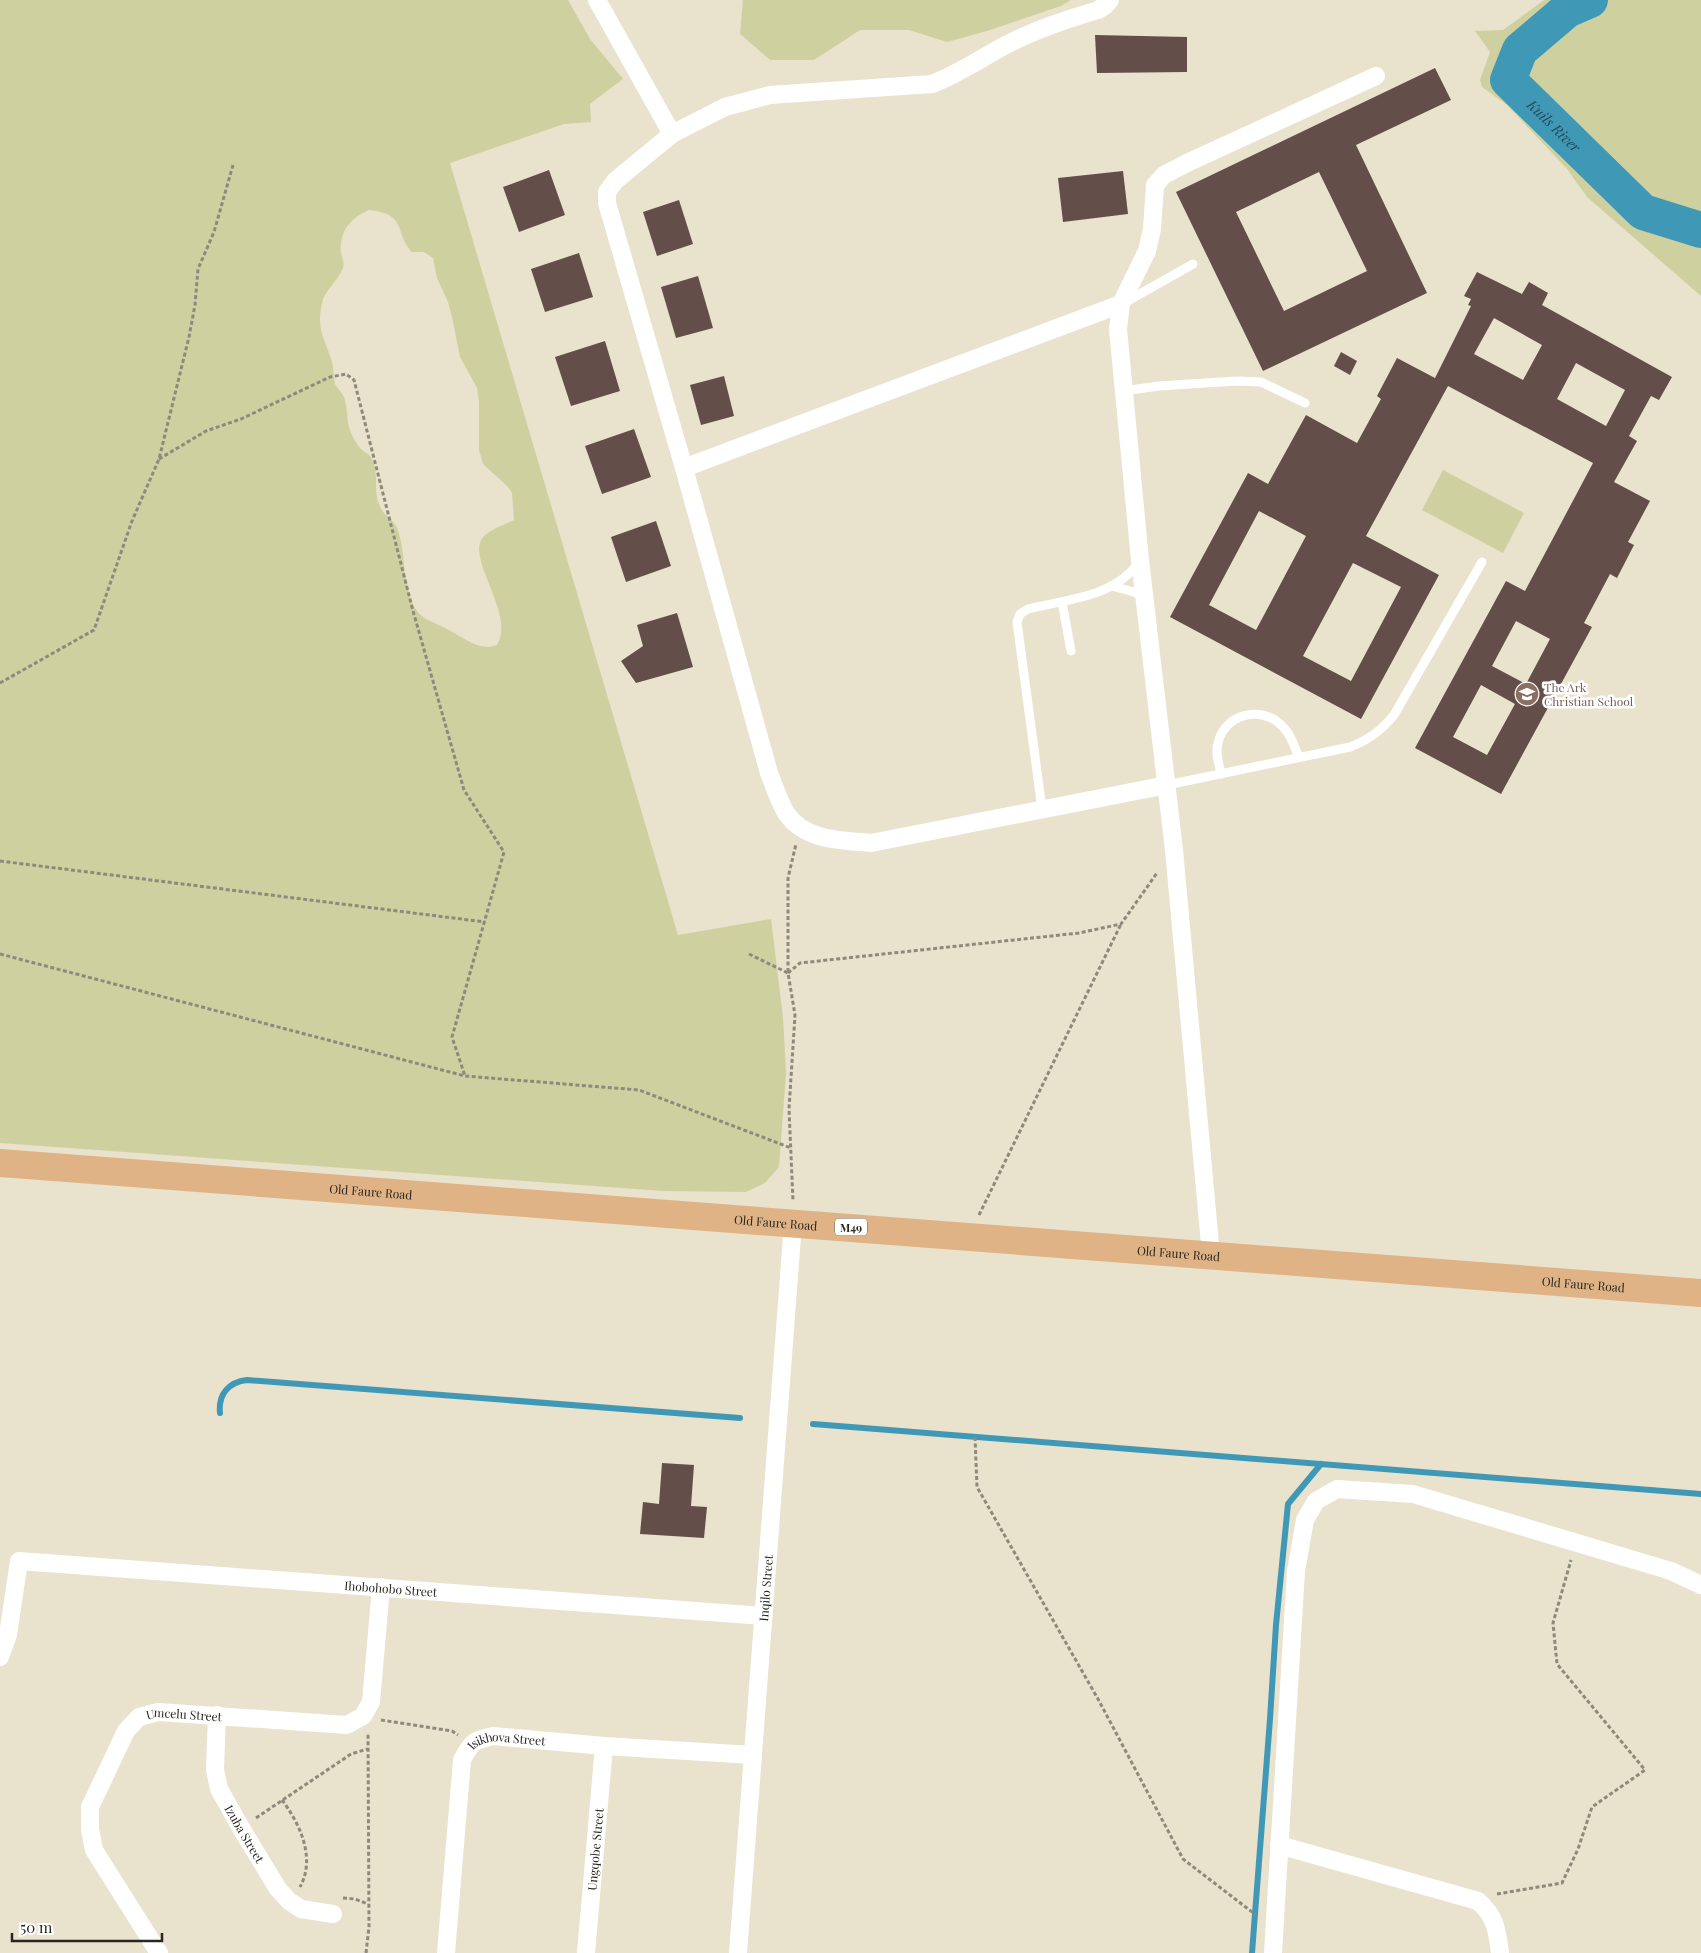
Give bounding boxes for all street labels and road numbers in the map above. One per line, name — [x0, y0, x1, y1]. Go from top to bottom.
street label: Old Faure Road — [329, 1180, 413, 1202]
street label: Old Faure Road — [734, 1211, 818, 1233]
road number: M49 — [835, 1218, 867, 1236]
street label: Old Faure Road — [1136, 1242, 1221, 1264]
street label: Old Faure Road — [1541, 1273, 1626, 1295]
street label: Inqilo Street — [755, 1553, 776, 1622]
street label: Ihobohobo Street — [344, 1577, 439, 1600]
street label: Umcelu Street — [144, 1704, 223, 1724]
street label: Isikhova Street — [463, 1728, 547, 1753]
street label: Izuba Street — [221, 1802, 269, 1866]
street label: Ungqobe Street — [583, 1807, 607, 1891]

